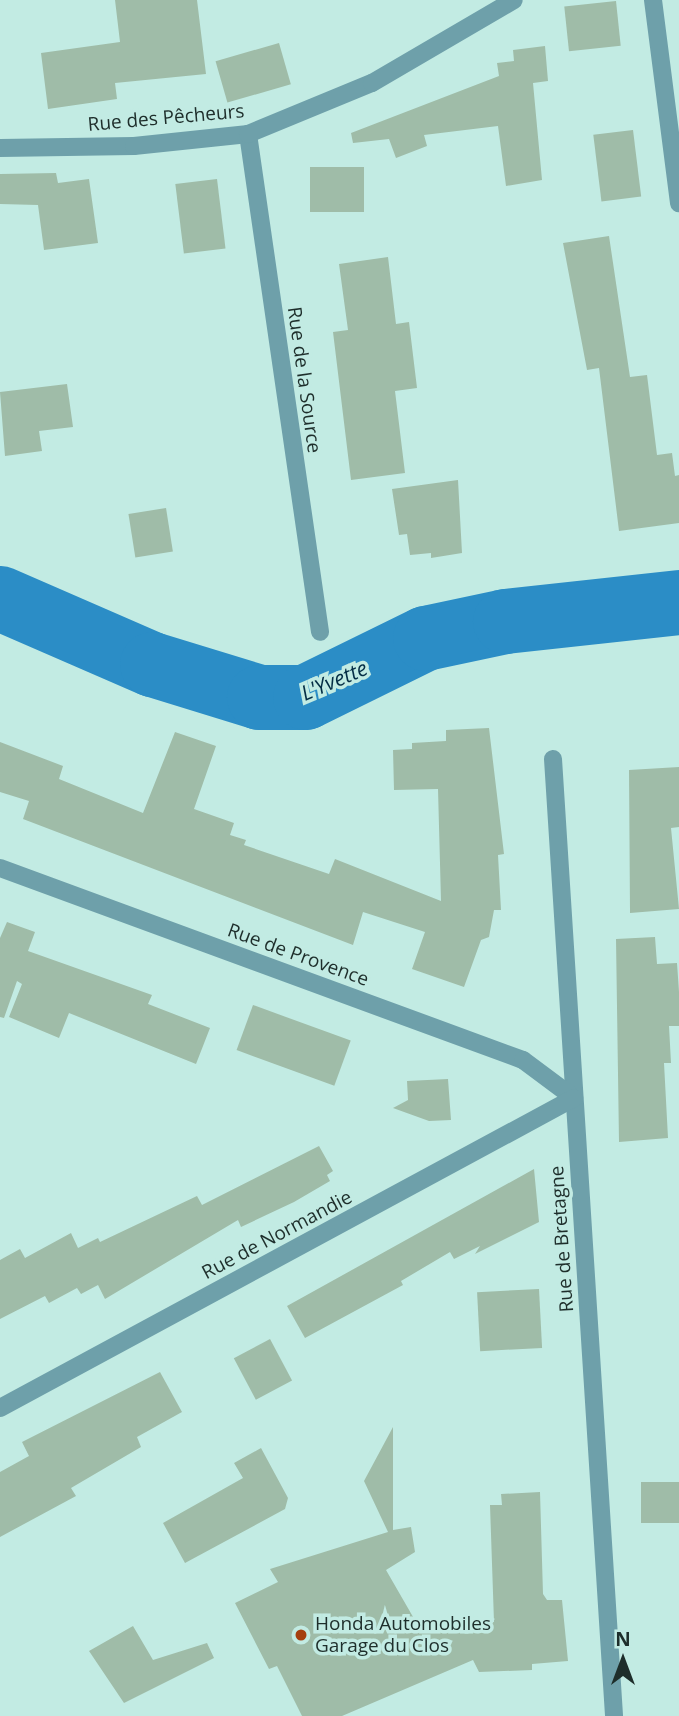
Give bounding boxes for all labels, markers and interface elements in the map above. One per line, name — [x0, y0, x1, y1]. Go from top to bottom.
street label: Rue des Pêcheurs — [87, 100, 245, 136]
street label: Rue de la Source — [282, 305, 326, 455]
water label: L'Yvette — [297, 655, 371, 705]
street label: Rue de Provence — [224, 919, 372, 991]
street label: Rue de Bretagne — [546, 1165, 578, 1313]
street label: Rue de Normandie — [198, 1186, 356, 1284]
place label: Honda Automobiles Garage du Clos — [315, 1613, 491, 1657]
north arrow — [588, 1625, 658, 1695]
text: N — [615, 1626, 631, 1652]
marker: Honda Automobiles Garage du Clos — [293, 1627, 309, 1643]

